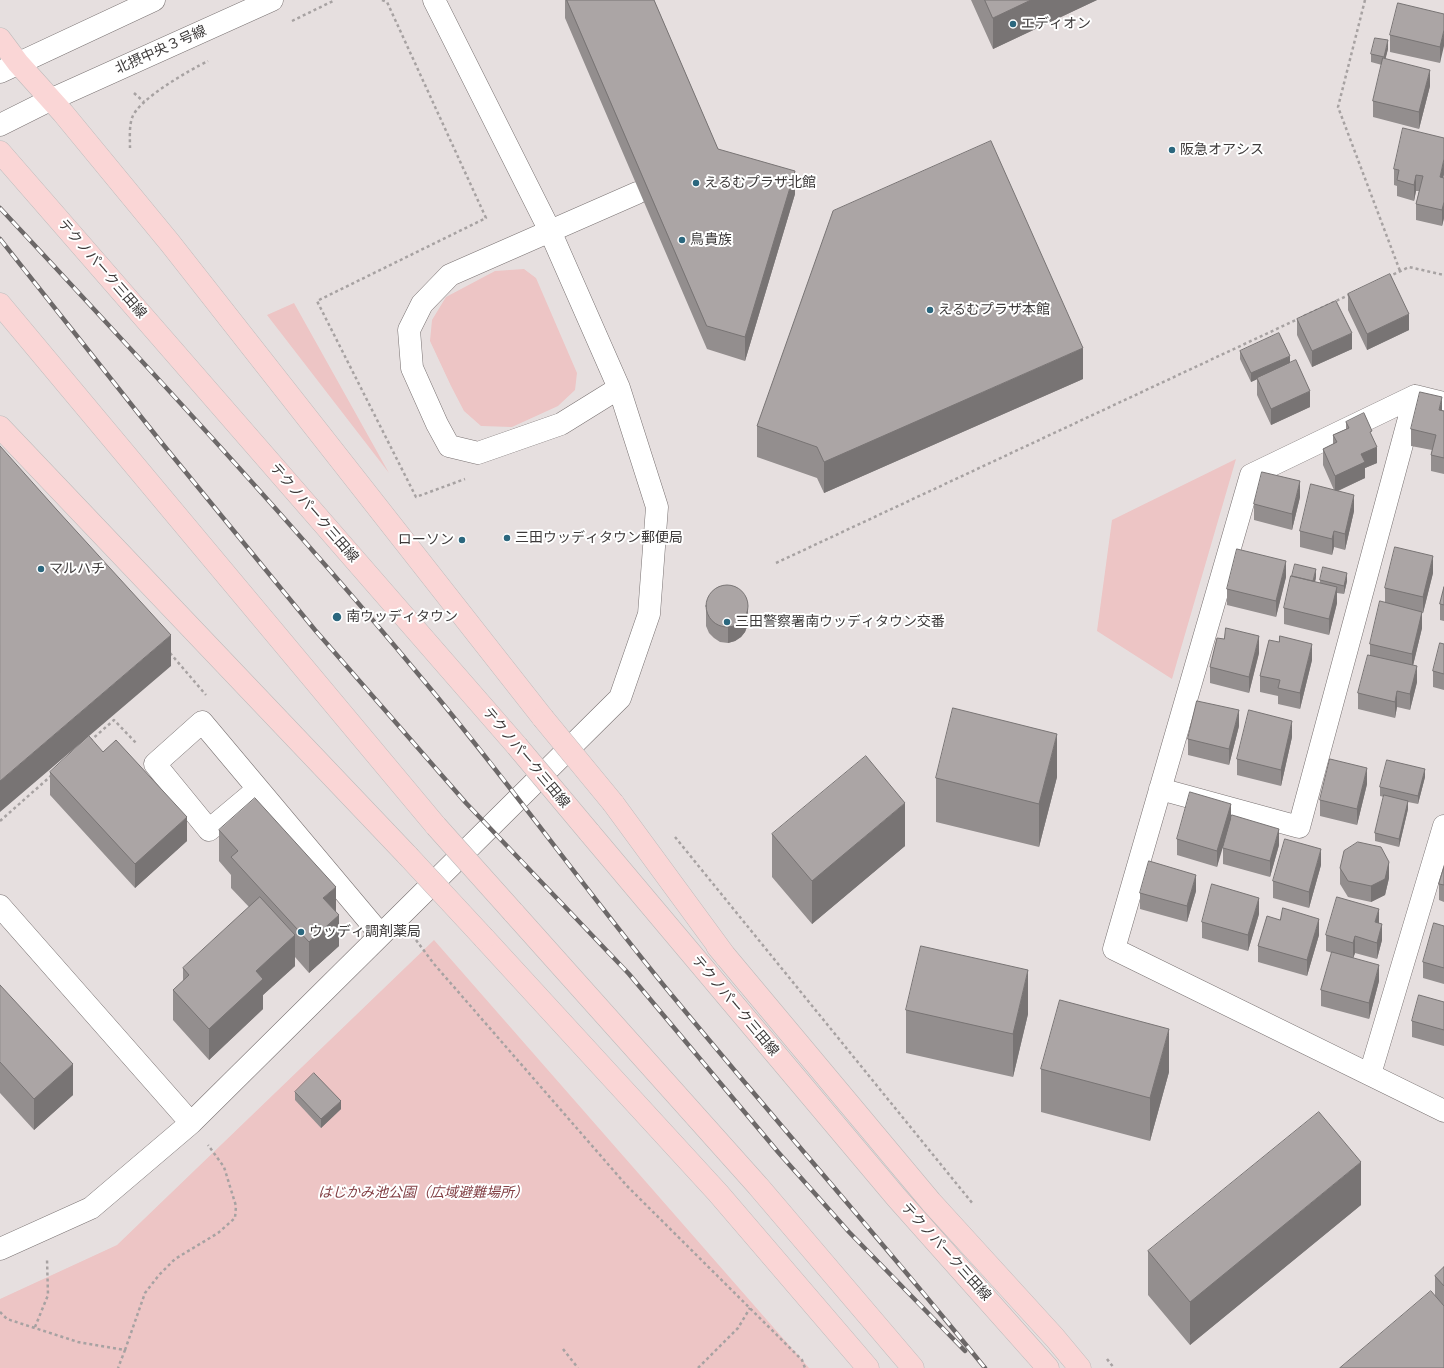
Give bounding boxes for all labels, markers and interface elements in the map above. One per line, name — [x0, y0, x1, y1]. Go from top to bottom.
place label: エディオン — [1021, 16, 1091, 32]
marker: エディオン — [1008, 19, 1018, 29]
street label: 北摂中央３号線 — [113, 22, 209, 78]
place label: 阪急オアシス — [1180, 142, 1264, 158]
marker: 阪急オアシス — [1167, 145, 1177, 155]
place label: えるむプラザ北館 — [704, 175, 816, 191]
marker: えるむプラザ北館 — [691, 178, 701, 188]
street label: テクノパーク三田線 — [54, 216, 150, 322]
place label: 鳥貴族 — [690, 232, 732, 248]
marker: 鳥貴族 — [677, 235, 687, 245]
place label: えるむプラザ本館 — [938, 302, 1050, 318]
marker: えるむプラザ本館 — [925, 305, 935, 315]
street label: テクノパーク三田線 — [266, 460, 362, 566]
place label: 三田ウッディタウン郵便局 — [515, 530, 683, 546]
place label: ローソン — [398, 532, 454, 548]
marker: 三田ウッディタウン郵便局 — [502, 533, 512, 543]
marker: ローソン — [457, 535, 467, 545]
place label: マルハチ — [49, 561, 105, 577]
marker: マルハチ — [36, 564, 46, 574]
place label: 南ウッディタウン — [346, 609, 458, 625]
marker: 南ウッディタウン — [331, 611, 343, 623]
place label: 三田警察署南ウッディタウン交番 — [735, 614, 945, 630]
marker: 三田警察署南ウッディタウン交番 — [722, 617, 732, 627]
street label: テクノパーク三田線 — [479, 704, 573, 812]
place label: ウッディ調剤薬局 — [309, 924, 421, 940]
marker: ウッディ調剤薬局 — [296, 927, 306, 937]
street label: テクノパーク三田線 — [688, 952, 782, 1060]
park label: はじかみ池公園（広域避難場所） — [318, 1185, 528, 1201]
street label: テクノパーク三田線 — [898, 1200, 994, 1304]

